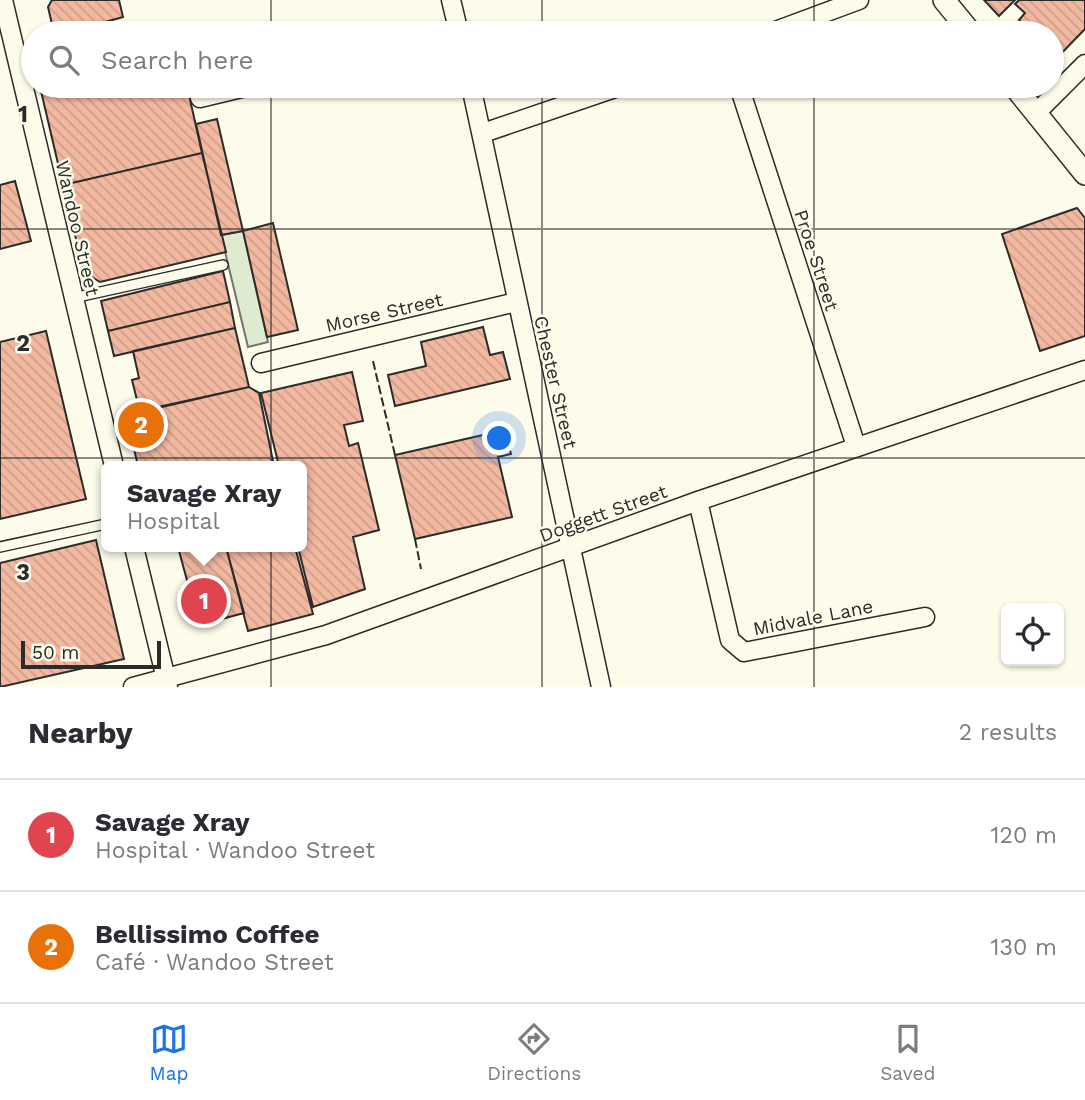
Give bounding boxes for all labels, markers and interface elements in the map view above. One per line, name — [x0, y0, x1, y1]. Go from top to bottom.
search box — [21, 21, 1064, 98]
icon: search — [45, 41, 83, 79]
text: Search here — [101, 45, 253, 75]
text: 1 — [18, 101, 28, 128]
street label: Wandoo Street — [51, 158, 104, 298]
street label: Proe Street — [789, 207, 844, 314]
street label: Morse Street — [323, 288, 445, 337]
street label: Chester Street — [529, 313, 582, 451]
text: 2 — [16, 330, 30, 357]
pin: 2 — [118, 399, 164, 451]
your location — [482, 421, 516, 455]
popup — [101, 461, 307, 552]
text: Savage Xray — [127, 478, 281, 508]
street label: Doggett Street — [536, 480, 670, 547]
text: Hospital — [127, 508, 220, 535]
text: 3 — [16, 559, 30, 586]
pin: 1 — [181, 575, 227, 627]
street label: Midvale Lane — [751, 595, 875, 640]
map controls — [1001, 603, 1064, 666]
button: locate — [1001, 603, 1064, 666]
scale bar — [21, 638, 161, 670]
text: 50 m — [32, 641, 79, 664]
text: Nearby — [28, 715, 133, 750]
text: 2 results — [959, 719, 1057, 746]
text: Savage Xray — [95, 807, 250, 837]
text: 1 — [46, 822, 56, 849]
text: 120 m — [991, 822, 1057, 849]
text: Hospital · Wandoo Street — [95, 837, 375, 864]
text: Bellissimo Coffee — [95, 919, 320, 949]
text: 2 — [44, 934, 58, 961]
text: 130 m — [991, 934, 1057, 961]
text: Café · Wandoo Street — [95, 949, 334, 976]
tab: Map — [150, 1020, 188, 1085]
tab: Directions — [487, 1020, 581, 1085]
tab: Saved — [880, 1020, 935, 1085]

